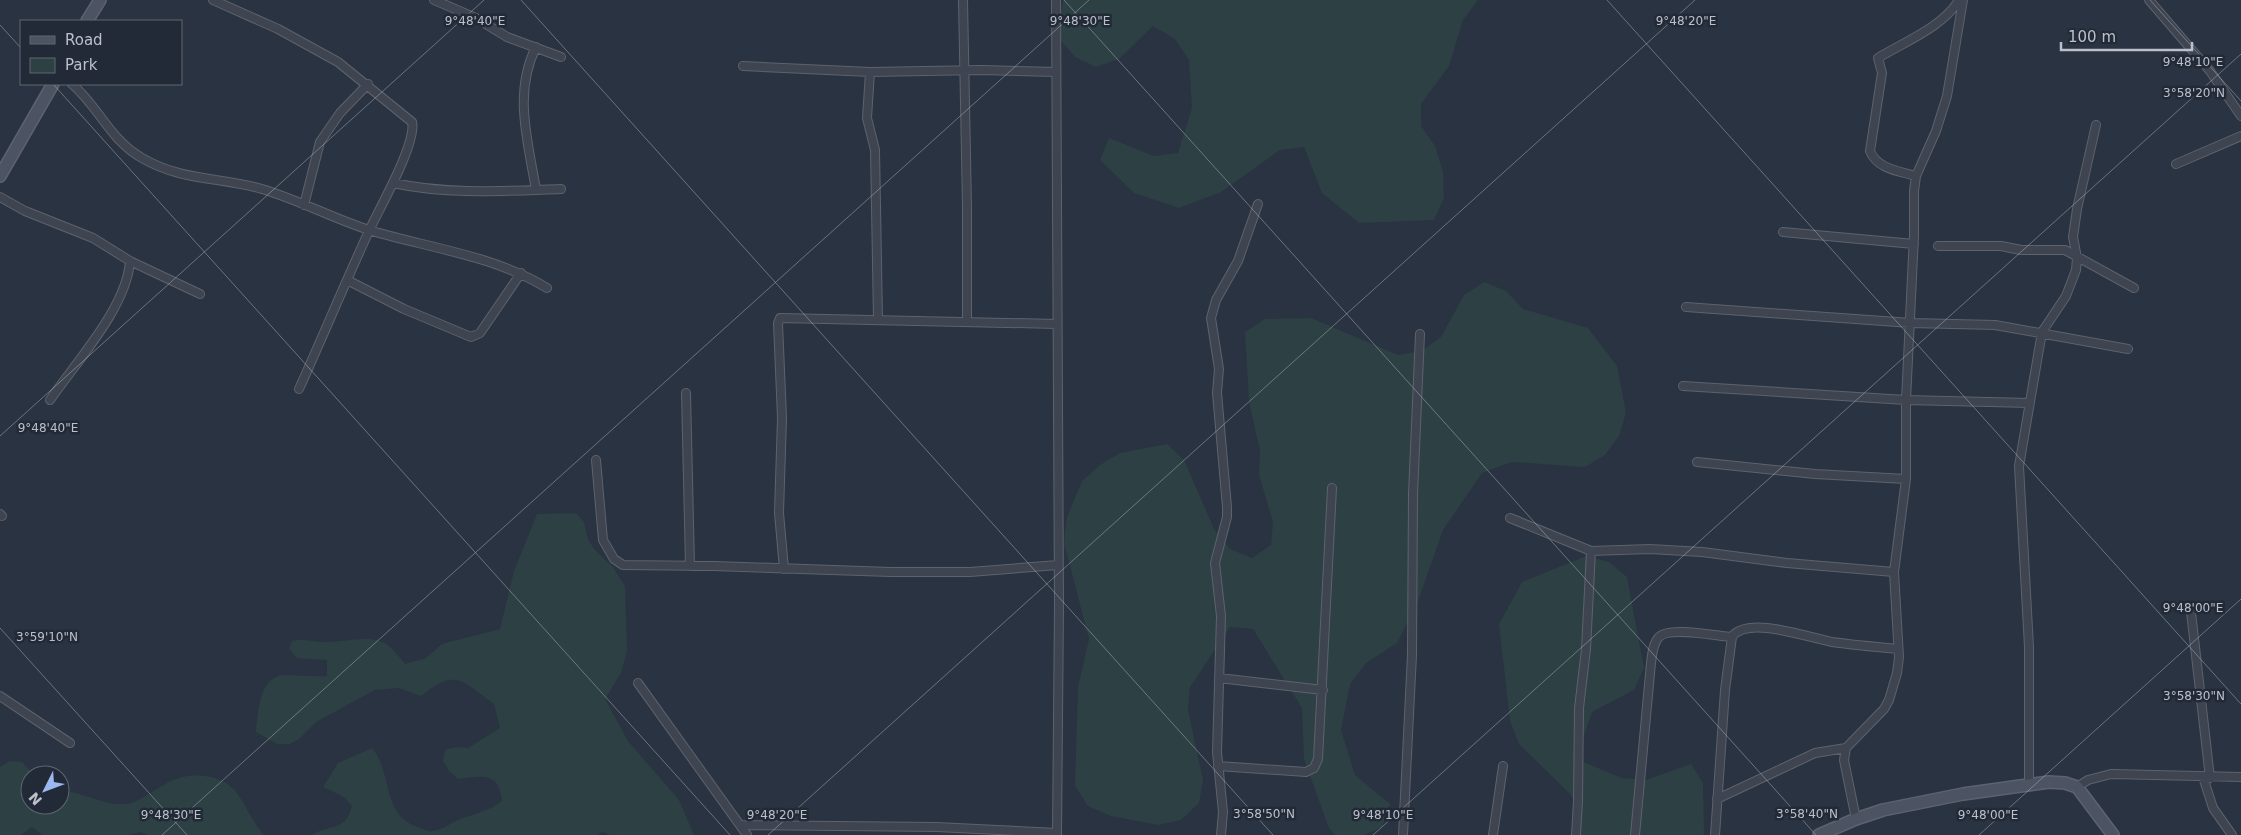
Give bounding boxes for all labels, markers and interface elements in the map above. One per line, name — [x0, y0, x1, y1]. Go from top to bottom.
text: 9°48'40"E — [445, 14, 505, 28]
text: 9°48'30"E — [1050, 14, 1110, 28]
text: 9°48'20"E — [1656, 14, 1716, 28]
legend — [20, 20, 182, 85]
scale bar — [2061, 20, 2192, 52]
text: 100 m — [2068, 28, 2116, 46]
text: Road — [65, 31, 103, 49]
text: 9°48'10"E — [2163, 55, 2223, 69]
text: Park — [65, 56, 98, 74]
text: 3°58'20"N — [2163, 86, 2225, 100]
text: 9°48'40"E — [18, 421, 78, 435]
text: 9°48'00"E — [2163, 601, 2223, 615]
text: 3°59'10"N — [16, 630, 78, 644]
text: 3°58'30"N — [2163, 689, 2225, 703]
north arrow — [20, 765, 70, 815]
text: N — [25, 789, 45, 808]
text: 3°58'50"N — [1233, 807, 1295, 821]
text: 3°58'40"N — [1776, 807, 1838, 821]
text: 9°48'30"E — [141, 808, 201, 822]
text: 9°48'20"E — [747, 808, 807, 822]
text: 9°48'10"E — [1353, 808, 1413, 822]
text: 9°48'00"E — [1958, 808, 2018, 822]

